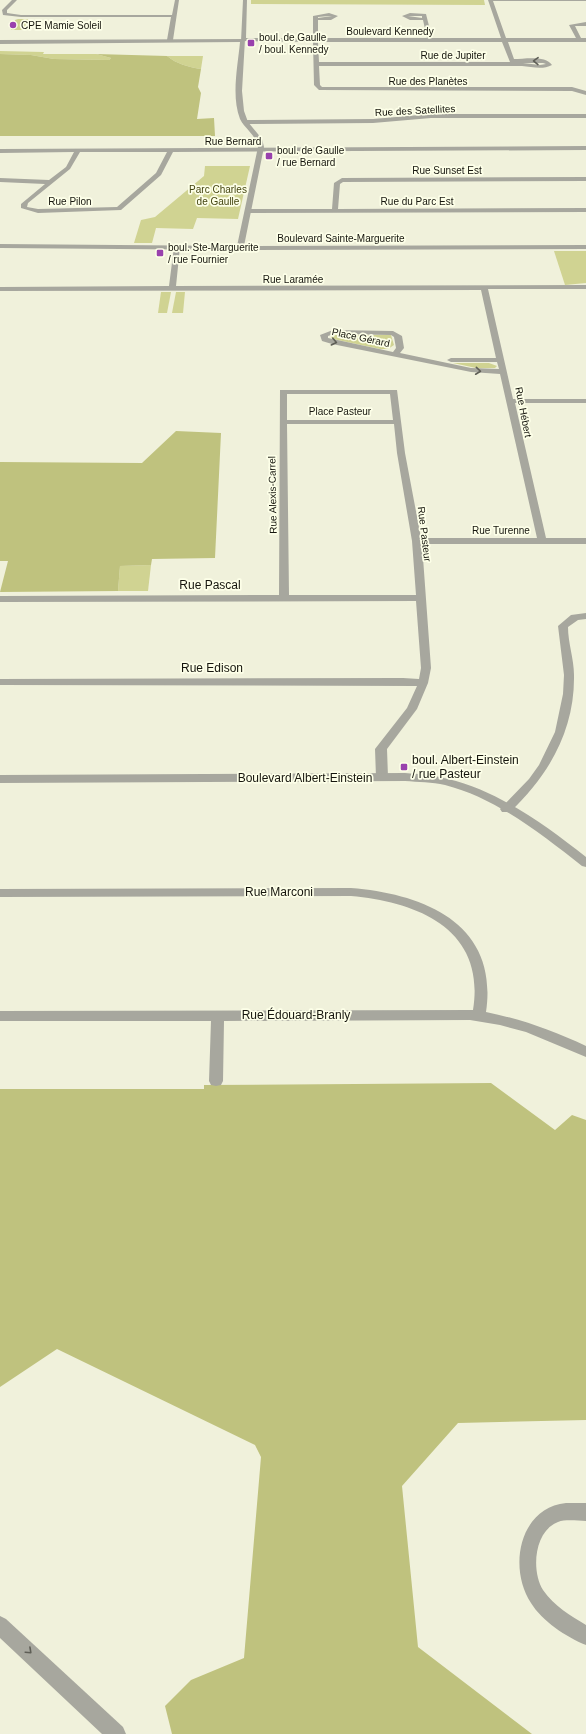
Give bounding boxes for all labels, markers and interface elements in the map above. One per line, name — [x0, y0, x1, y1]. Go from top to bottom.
marker: CPE Mamie Soleil — [8, 20, 18, 30]
place label: CPE Mamie Soleil — [21, 20, 102, 31]
street label: Boulevard Kennedy — [346, 26, 434, 37]
place label: boul. de Gaulle / boul. Kennedy — [259, 32, 329, 55]
marker: boul. de Gaulle / boul. Kennedy — [246, 38, 256, 48]
street label: Rue de Jupiter — [420, 50, 486, 61]
one-way arrow — [533, 57, 539, 65]
street label: Rue des Planètes — [389, 76, 467, 87]
street label: Rue des Satellites — [374, 103, 456, 118]
street label: Rue Bernard — [205, 136, 261, 147]
place label: boul. de Gaulle / rue Bernard — [277, 145, 345, 168]
marker: boul. de Gaulle / rue Bernard — [264, 151, 274, 161]
street label: Rue Sunset Est — [412, 165, 482, 176]
park label: Parc Charles de Gaulle — [189, 184, 247, 207]
street label: Rue Pilon — [48, 196, 92, 207]
street label: Rue du Parc Est — [381, 196, 454, 207]
street label: Boulevard Sainte-Marguerite — [277, 233, 405, 244]
place label: boul. Ste-Marguerite / rue Fournier — [168, 242, 259, 265]
marker: boul. Ste-Marguerite / rue Fournier — [155, 248, 165, 258]
street label: Rue Laramée — [263, 274, 324, 285]
street label: Place Gérard — [331, 326, 391, 349]
one-way arrow — [331, 337, 337, 345]
one-way arrow — [475, 366, 482, 375]
street label: Rue Hébert — [513, 386, 534, 438]
street label: Place Pasteur — [309, 406, 372, 417]
street label: Rue Alexis-Carrel — [266, 456, 279, 534]
street label: Rue Pasteur — [416, 506, 433, 563]
street label: Rue Turenne — [472, 525, 530, 536]
street label: Rue Pascal — [179, 578, 241, 592]
street label: Rue Edison — [181, 661, 243, 675]
place label: boul. Albert-Einstein / rue Pasteur — [412, 753, 519, 781]
marker: boul. Albert-Einstein / rue Pasteur — [399, 762, 409, 772]
street label: Boulevard Albert-Einstein — [238, 771, 372, 785]
street label: Rue Marconi — [245, 885, 313, 899]
street label: Rue Édouard-Branly — [242, 1007, 350, 1022]
one-way arrow — [24, 1647, 31, 1654]

